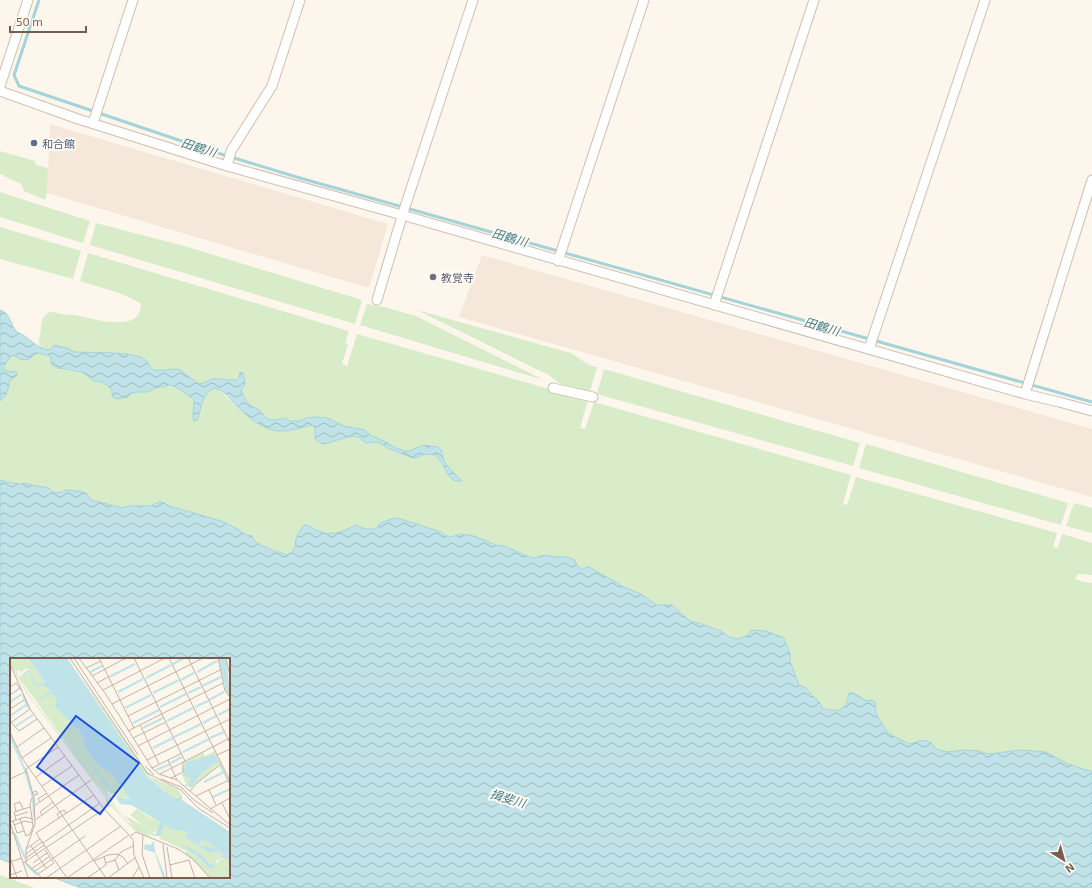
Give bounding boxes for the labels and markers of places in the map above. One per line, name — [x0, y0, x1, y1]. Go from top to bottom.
place label: 和合館 — [42, 137, 75, 150]
marker: 和合館 — [29, 138, 39, 148]
place label: 教覚寺 — [441, 271, 474, 284]
marker: 教覚寺 — [428, 272, 438, 282]

